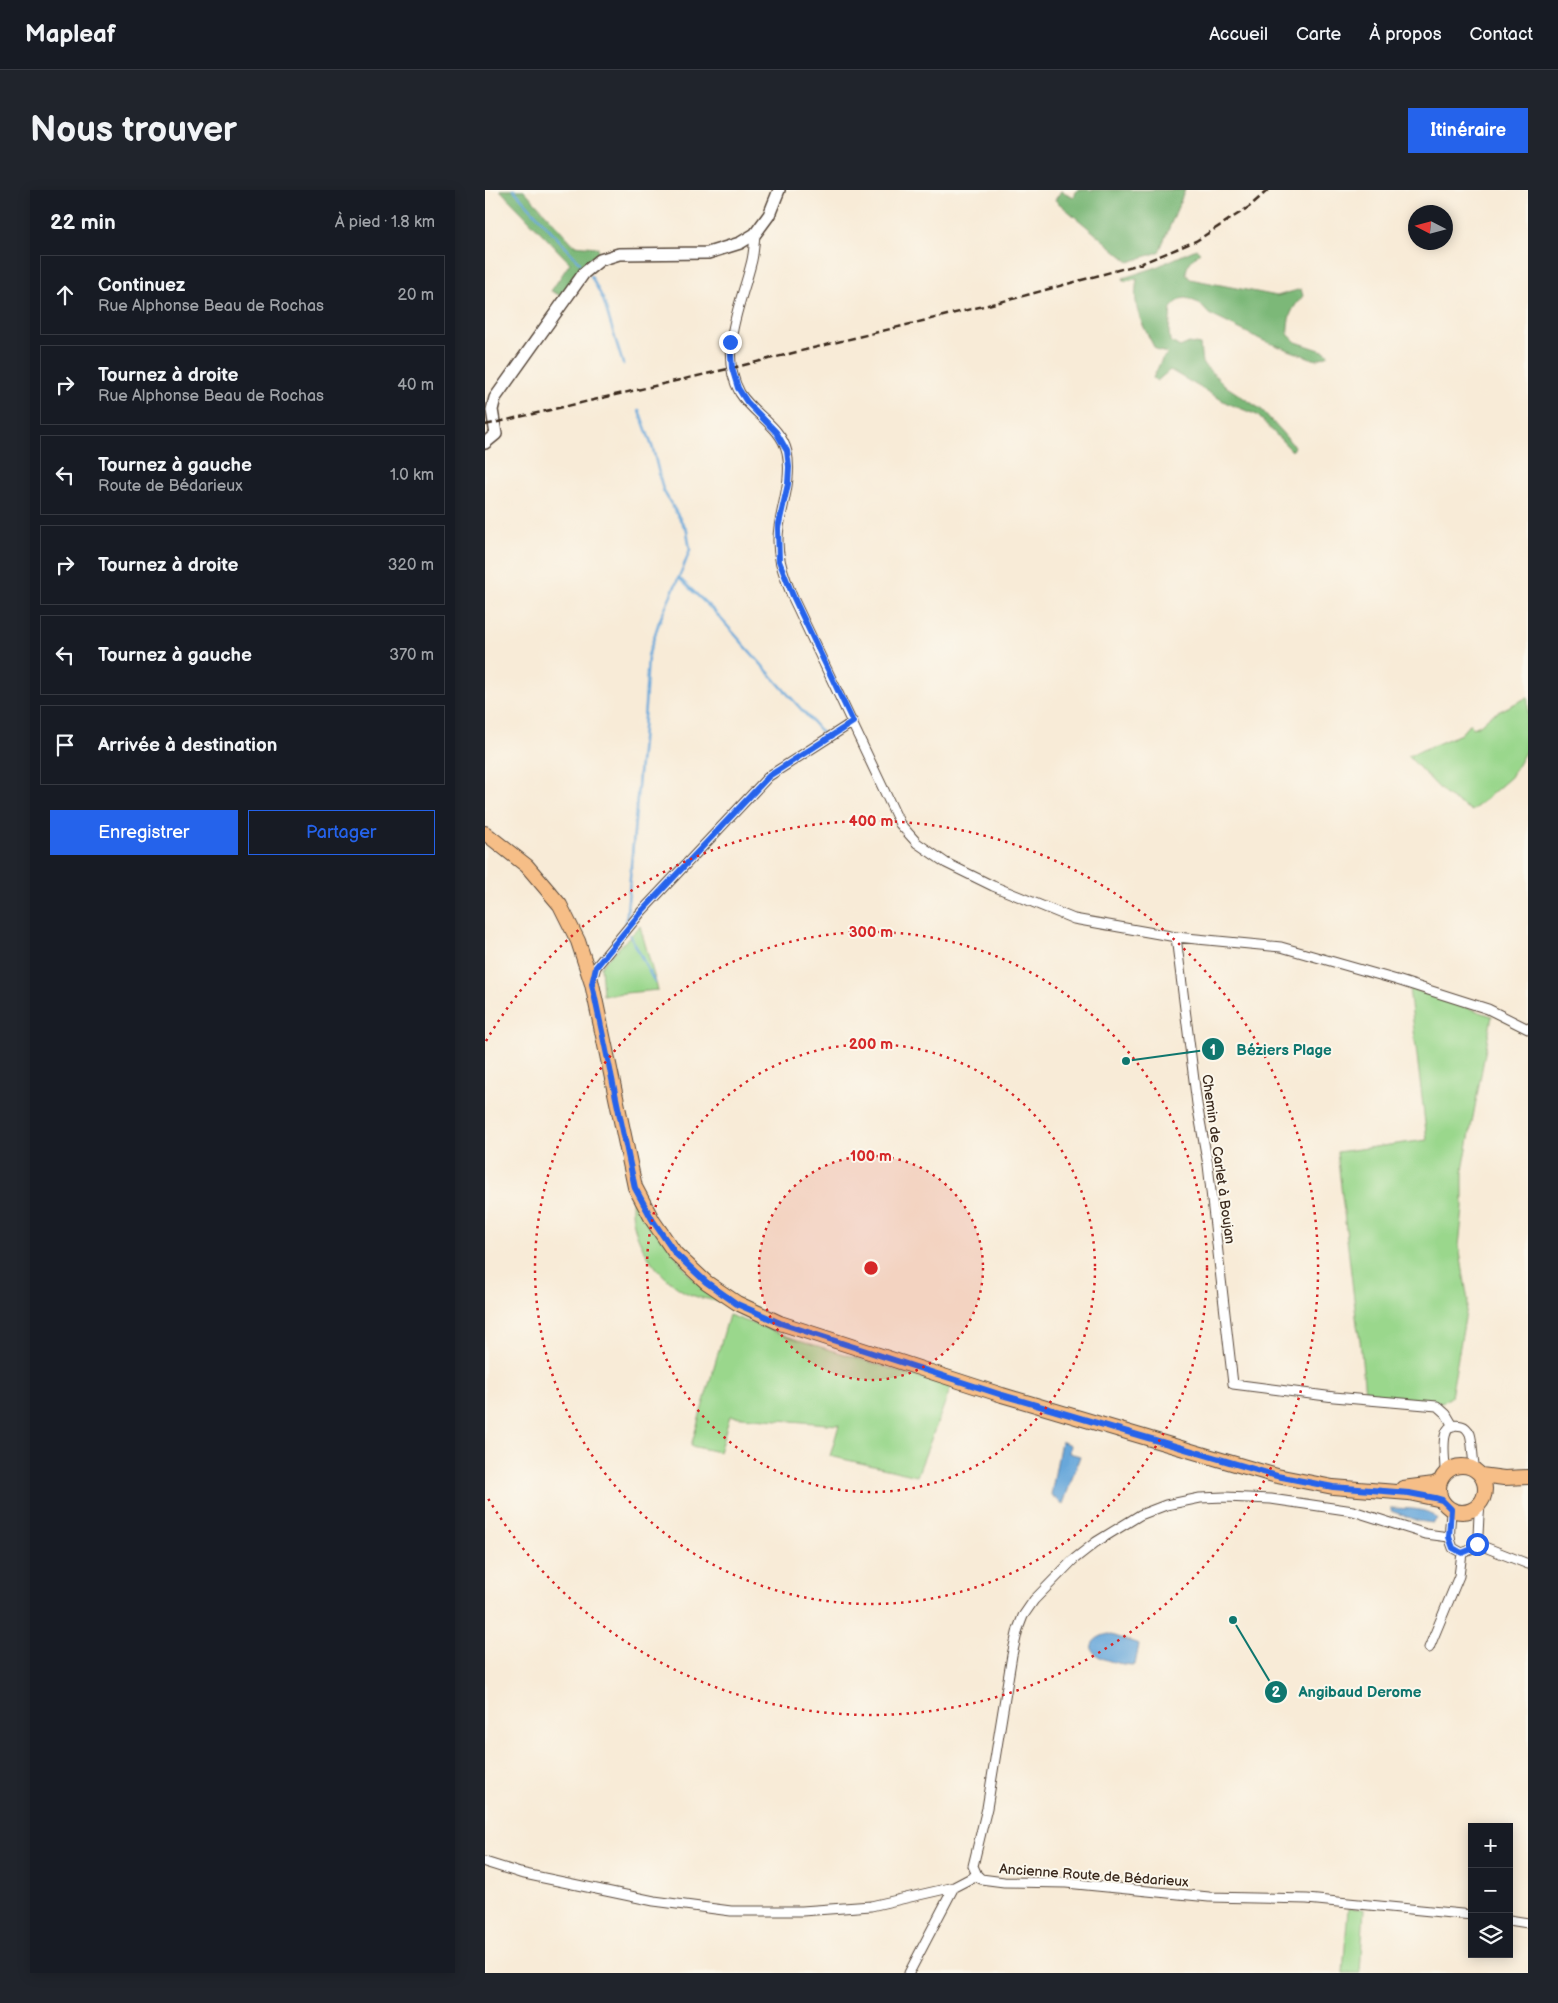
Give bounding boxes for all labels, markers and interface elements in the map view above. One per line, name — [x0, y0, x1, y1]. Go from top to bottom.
text: Mapleaf — [25, 20, 116, 49]
text: Accueil — [1209, 24, 1268, 45]
text: Carte — [1296, 24, 1341, 45]
text: À propos — [1369, 24, 1442, 45]
text: Contact — [1470, 24, 1533, 45]
button: Itinéraire — [1408, 108, 1528, 153]
text: Nous trouver — [30, 109, 237, 152]
north arrow — [1408, 205, 1453, 250]
text: 22 min — [50, 210, 116, 235]
text: À pied · 1.8 km — [335, 213, 435, 232]
text: Continuez — [98, 274, 185, 297]
icon: ahead — [51, 281, 79, 309]
text: 20 m — [398, 286, 434, 305]
text: Rue Alphonse Beau de Rochas — [98, 297, 324, 316]
route end — [719, 331, 742, 354]
text: Tournez à droite — [98, 364, 239, 387]
icon: right — [51, 371, 79, 399]
text: 40 m — [397, 376, 434, 395]
text: Rue Alphonse Beau de Rochas — [98, 387, 324, 406]
text: Tournez à gauche — [98, 454, 252, 477]
icon: left — [51, 461, 79, 489]
text: 1.0 km — [390, 466, 434, 485]
text: Route de Bédarieux — [98, 477, 243, 496]
icon: right — [51, 551, 79, 579]
text: Tournez à droite — [98, 554, 239, 577]
text: 320 m — [388, 556, 434, 575]
icon: left — [51, 641, 79, 669]
text: Tournez à gauche — [98, 644, 252, 667]
text: 370 m — [389, 646, 434, 665]
icon: arrive — [51, 731, 79, 759]
text: Arrivée à destination — [98, 734, 277, 757]
button: Enregistrer — [50, 810, 238, 855]
button: Partager — [248, 810, 435, 855]
text: 400 m — [849, 812, 893, 831]
text: 300 m — [849, 923, 893, 942]
callout: Béziers Plage — [1201, 1034, 1341, 1064]
text: 200 m — [849, 1035, 893, 1054]
text: 1 — [1210, 1041, 1216, 1060]
text: Béziers Plage — [1236, 1041, 1332, 1060]
street label: Chemin de Carlet à Boujan — [1198, 1073, 1239, 1245]
text: 100 m — [850, 1147, 892, 1166]
centre of rings — [862, 1259, 880, 1277]
route start — [1466, 1533, 1489, 1556]
callout: Angibaud Derome — [1263, 1677, 1431, 1707]
text: 2 — [1272, 1683, 1281, 1702]
text: Angibaud Derome — [1298, 1683, 1422, 1702]
map controls — [1468, 1823, 1513, 1958]
button: + — [1468, 1823, 1513, 1868]
street label: Ancienne Route de Bédarieux — [999, 1860, 1190, 1891]
button: − — [1468, 1868, 1513, 1913]
button: layers — [1468, 1913, 1513, 1958]

